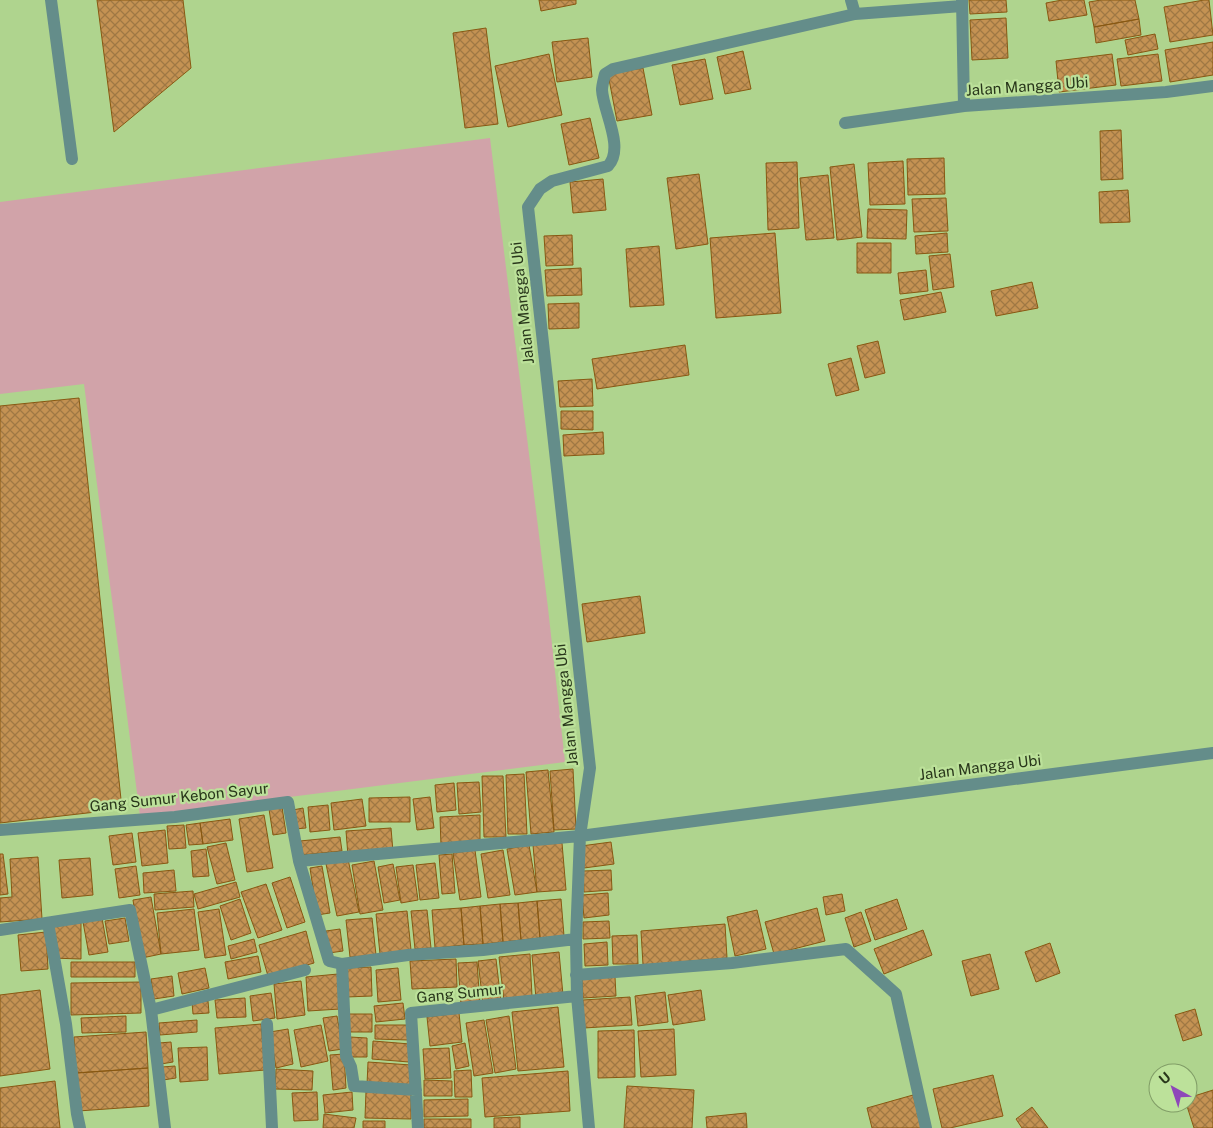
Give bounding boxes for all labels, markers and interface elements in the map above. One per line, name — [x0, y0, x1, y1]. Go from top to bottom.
street label: Jalan Mangga Ubi — [965, 73, 1089, 99]
street label: Jalan Mangga Ubi — [507, 241, 537, 365]
street label: Jalan Mangga Ubi — [551, 643, 581, 767]
street label: Jalan Mangga Ubi — [918, 751, 1042, 783]
street label: Gang Sumur Kebon Sayur — [89, 779, 269, 815]
street label: Gang Sumur — [416, 980, 504, 1006]
north arrow — [1148, 1063, 1198, 1113]
text: U — [1156, 1069, 1174, 1087]

